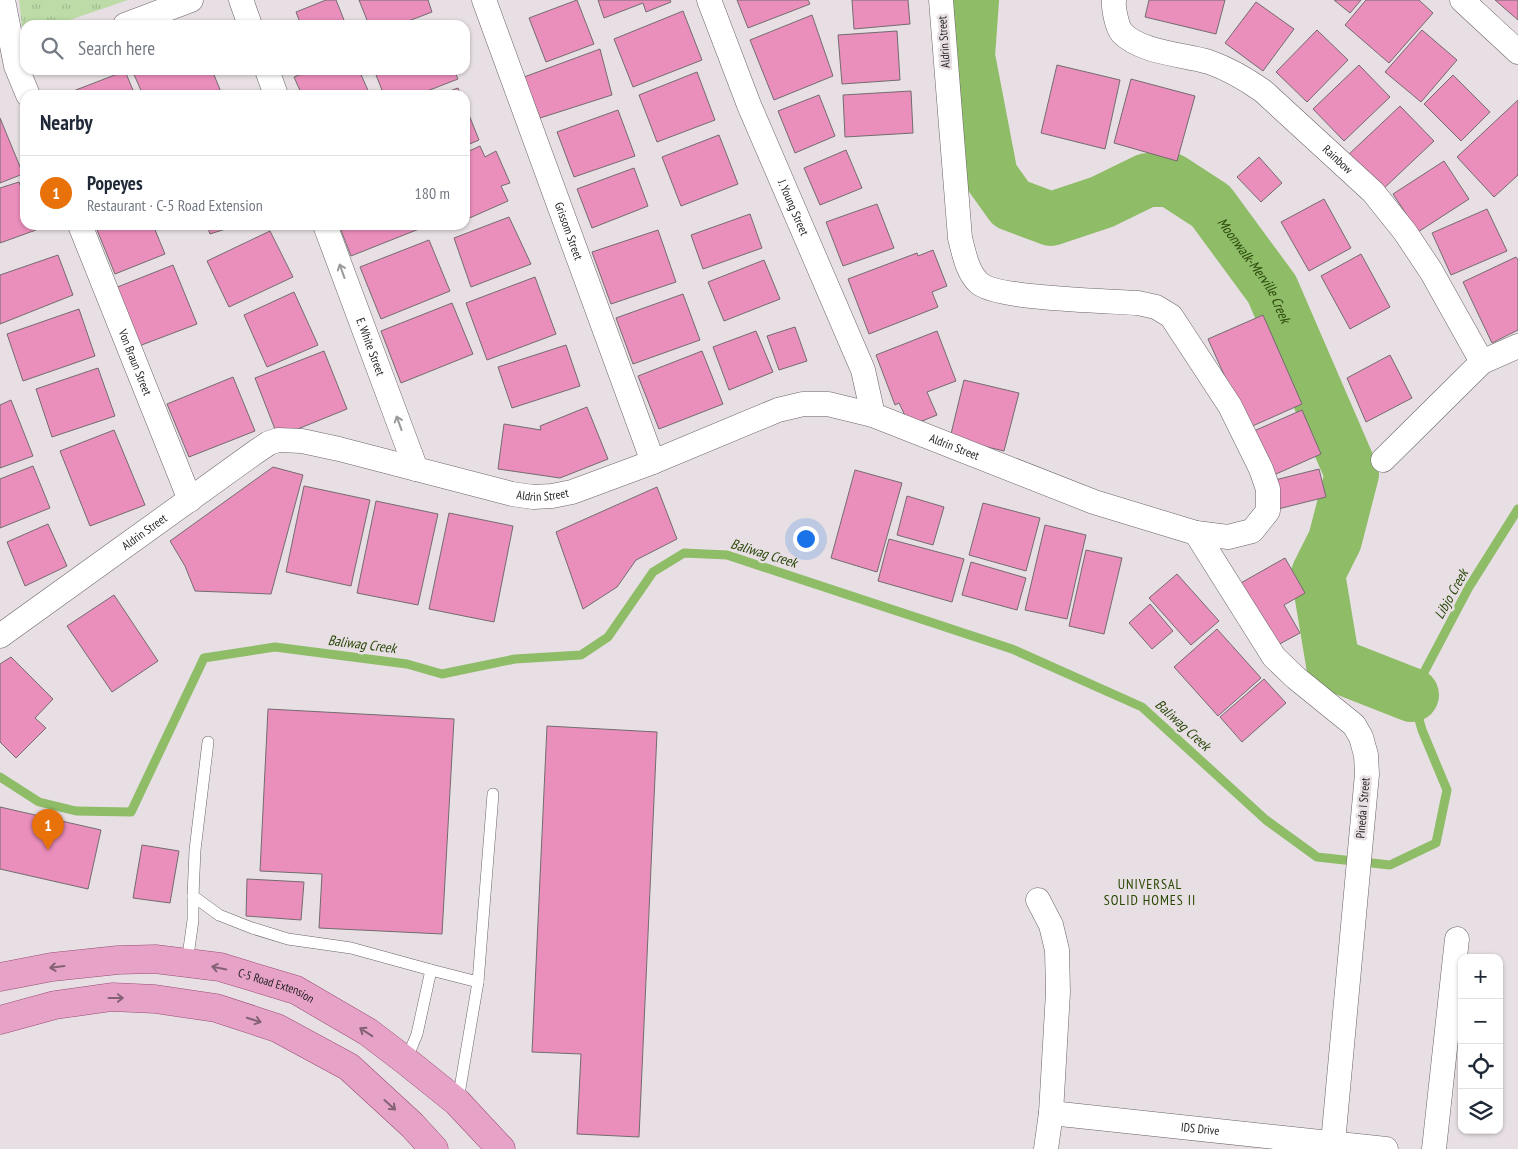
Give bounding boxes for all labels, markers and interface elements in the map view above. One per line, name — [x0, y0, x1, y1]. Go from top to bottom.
street label: Aldrin Street — [934, 15, 953, 69]
search box — [20, 20, 470, 75]
icon: search — [38, 34, 66, 62]
text: Search here — [78, 36, 155, 60]
text: Nearby — [40, 109, 93, 136]
street label: Rainbow — [1320, 141, 1357, 177]
text: Popeyes — [87, 171, 143, 195]
street label: J. Young Street — [775, 176, 812, 238]
text: 1 — [52, 183, 60, 203]
text: 180 m — [415, 183, 450, 203]
text: Restaurant · C-5 Road Extension — [87, 195, 263, 215]
street label: Grissom Street — [552, 200, 587, 262]
water label: Moonwalk-Merville Creek — [1214, 214, 1295, 327]
one-way arrow — [337, 264, 346, 279]
street label: E. White Street — [353, 316, 389, 378]
street label: Von Braun Street — [115, 326, 156, 398]
one-way arrow — [394, 416, 403, 431]
street label: Aldrin Street — [927, 430, 982, 463]
street label: Aldrin Street — [516, 485, 570, 504]
street label: Aldrin Street — [119, 510, 170, 553]
your location — [793, 526, 819, 552]
water label: Baliwag Creek — [729, 534, 801, 572]
water label: Libjo Creek — [1430, 565, 1473, 622]
water label: Baliwag Creek — [327, 631, 399, 657]
water label: Baliwag Creek — [1152, 695, 1216, 756]
street label: Pineda I Street — [1352, 776, 1373, 839]
pin: 1 — [32, 809, 64, 850]
district label: UNIVERSAL SOLID HOMES II — [1104, 875, 1196, 909]
map controls — [1458, 954, 1503, 1134]
button: + — [1458, 954, 1503, 999]
one-way arrow — [50, 962, 66, 972]
one-way arrow — [211, 962, 227, 972]
street label: C-5 Road Extension — [236, 965, 317, 1006]
one-way arrow — [108, 993, 124, 1003]
button: − — [1458, 999, 1503, 1044]
one-way arrow — [246, 1016, 262, 1026]
one-way arrow — [360, 1027, 374, 1037]
button: locate — [1458, 1044, 1503, 1089]
button: layers — [1458, 1089, 1503, 1134]
one-way arrow — [384, 1099, 397, 1111]
street label: IDS Drive — [1180, 1119, 1220, 1138]

